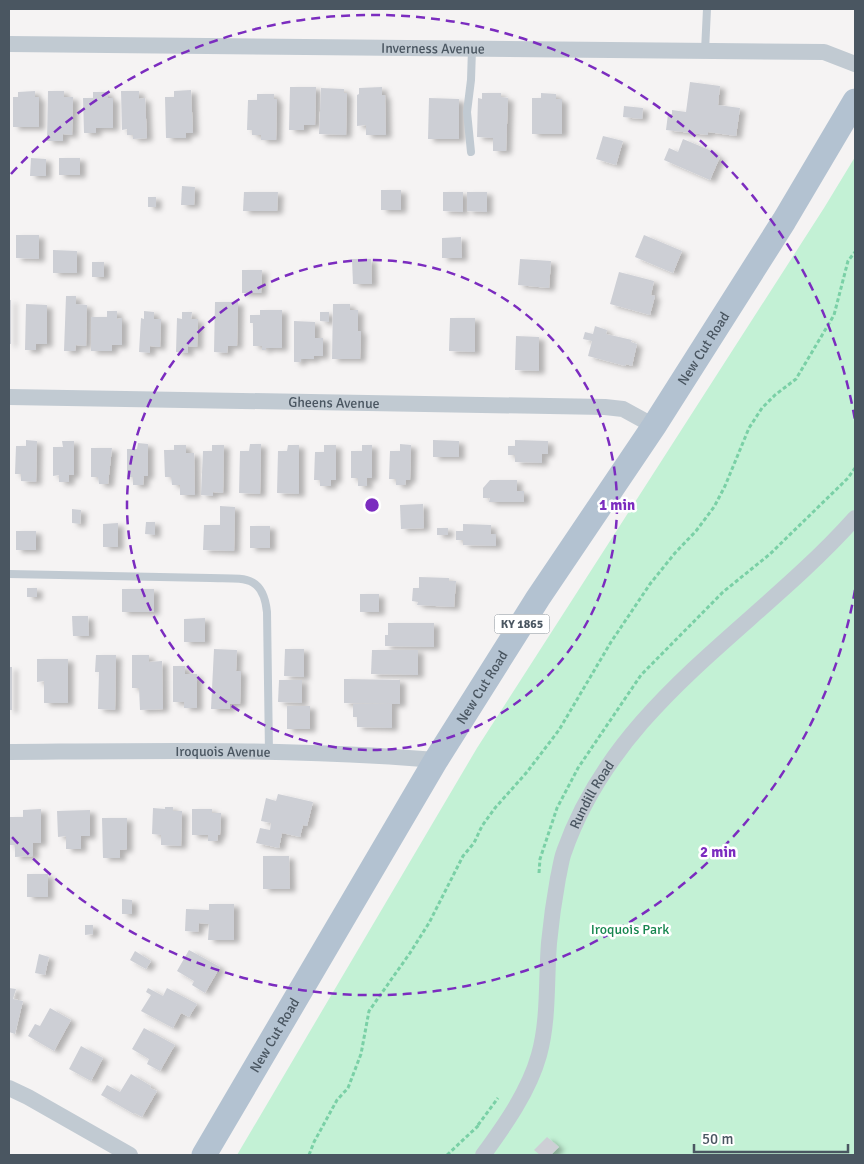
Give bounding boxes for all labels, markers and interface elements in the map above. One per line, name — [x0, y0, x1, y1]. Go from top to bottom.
street label: Inverness Avenue — [381, 39, 485, 57]
street label: New Cut Road — [674, 308, 733, 388]
street label: Gheens Avenue — [288, 393, 380, 412]
centre of rings — [363, 496, 381, 514]
text: 1 min — [599, 496, 635, 514]
road number: KY 1865 — [494, 614, 550, 634]
street label: New Cut Road — [452, 647, 511, 727]
street label: Iroquois Avenue — [175, 742, 271, 760]
street label: Rundill Road — [566, 757, 618, 831]
text: 2 min — [700, 843, 736, 861]
park label: Iroquois Park — [591, 921, 669, 938]
street label: New Cut Road — [246, 995, 303, 1076]
scale bar — [694, 1122, 848, 1154]
text: 50 m — [702, 1130, 733, 1148]

